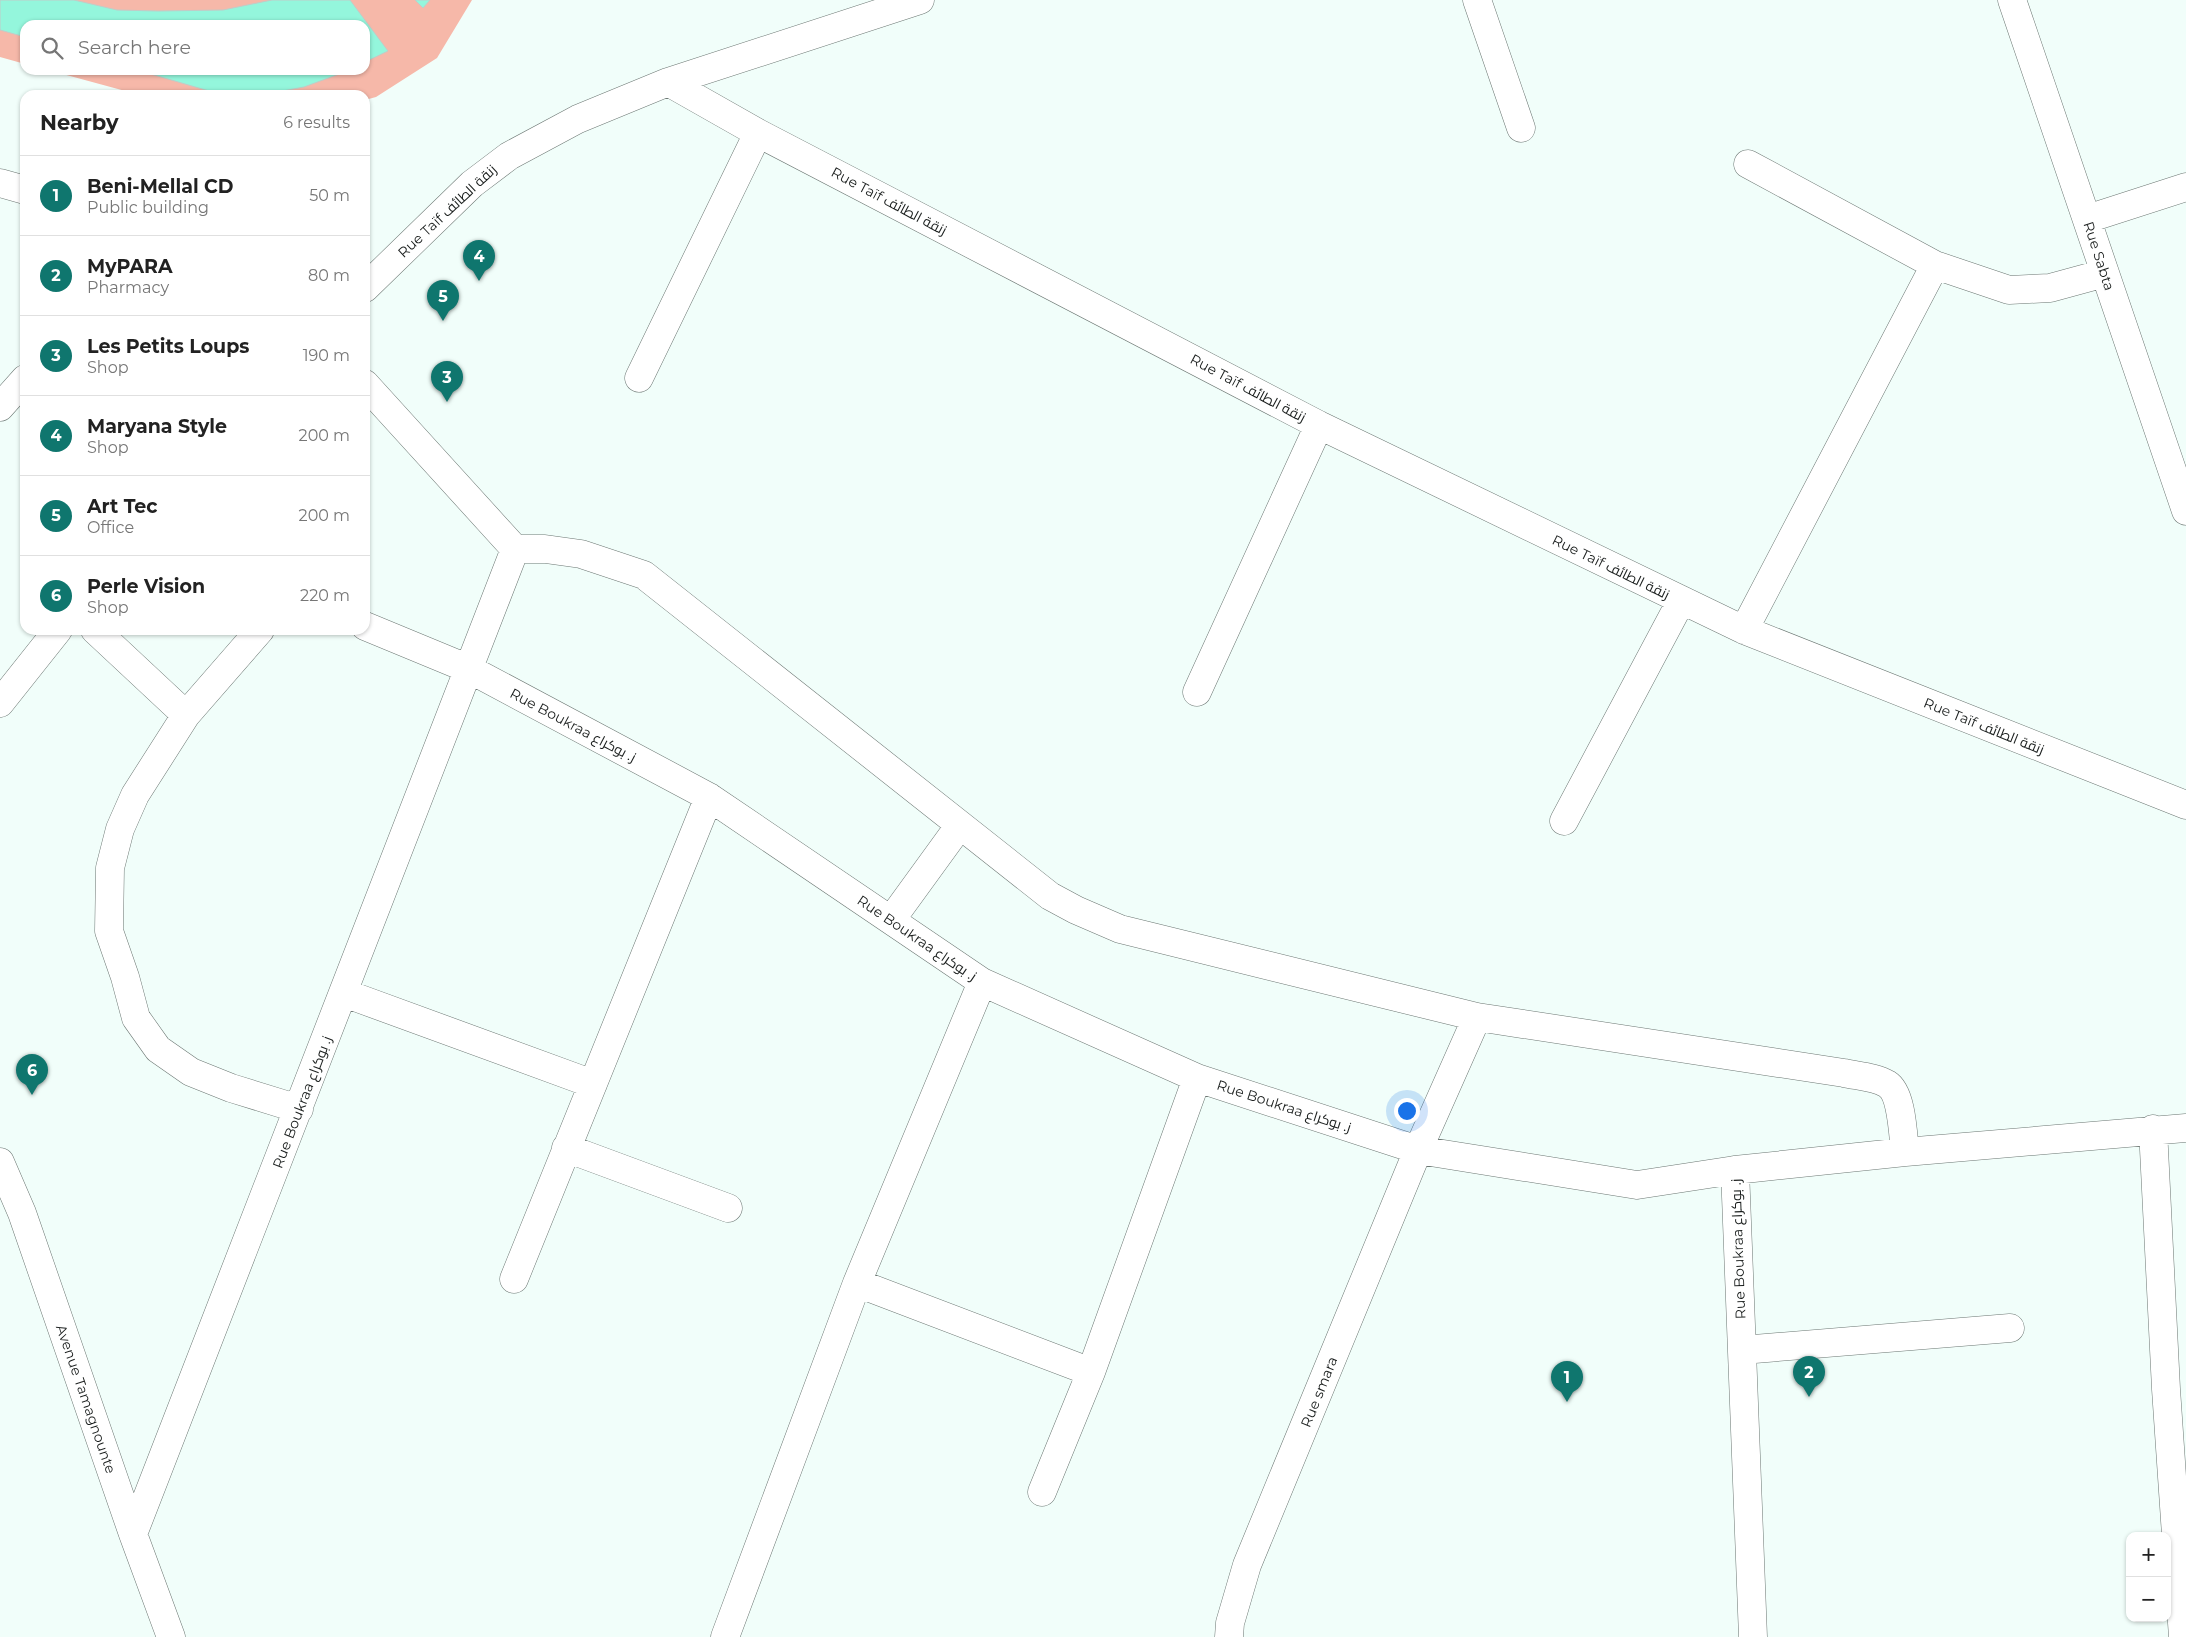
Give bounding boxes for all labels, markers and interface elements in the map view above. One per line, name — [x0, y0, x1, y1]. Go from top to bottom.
search box — [20, 20, 370, 75]
icon: search — [38, 34, 66, 62]
text: Search here — [78, 36, 191, 59]
text: Nearby — [40, 110, 119, 135]
text: 6 results — [283, 113, 350, 132]
street label: Rue Taïf زنقة الطائف — [394, 161, 500, 261]
street label: Rue Taïf زنقة الطائف — [828, 163, 950, 239]
text: Beni-Mellal CD — [87, 175, 234, 198]
text: 1 — [53, 186, 59, 205]
text: 50 m — [309, 186, 350, 205]
text: Public building — [87, 198, 209, 217]
street label: Rue Sabta — [2079, 219, 2119, 293]
pin: 4 — [463, 240, 495, 281]
text: MyPARA — [87, 255, 173, 278]
text: 2 — [51, 266, 61, 285]
text: 80 m — [308, 266, 350, 285]
text: Pharmacy — [87, 278, 169, 297]
pin: 5 — [427, 280, 459, 321]
text: Les Petits Loups — [87, 335, 249, 358]
text: 3 — [51, 346, 61, 365]
text: 190 m — [303, 346, 350, 365]
street label: Rue Taïf زنقة الطائف — [1187, 350, 1309, 426]
text: Shop — [87, 358, 129, 377]
pin: 3 — [431, 361, 463, 402]
text: Maryana Style — [87, 415, 227, 438]
text: 4 — [50, 426, 62, 445]
text: 200 m — [299, 426, 350, 445]
text: Shop — [87, 438, 129, 457]
text: Art Tec — [87, 495, 158, 518]
text: 5 — [51, 506, 61, 525]
text: 200 m — [299, 506, 350, 525]
text: Office — [87, 518, 134, 537]
street label: Rue Taïf زنقة الطائف — [1549, 531, 1673, 603]
text: Perle Vision — [87, 575, 205, 598]
text: 6 — [51, 586, 61, 605]
text: 220 m — [300, 586, 350, 605]
text: Shop — [87, 598, 129, 617]
street label: Rue Boukraa ز. بوكراع — [507, 684, 639, 766]
street label: Rue Taïf زنقة الطائف — [1921, 694, 2047, 758]
street label: Rue Boukraa ز. بوكراع — [854, 891, 980, 985]
street label: Rue Boukraa ز. بوكراع — [268, 1033, 336, 1171]
pin: 6 — [16, 1054, 48, 1095]
street label: Rue Boukraa ز. بوكراع — [1214, 1076, 1354, 1136]
your location — [1394, 1098, 1420, 1124]
street label: Rue Boukraa ز. بوكراع — [1727, 1178, 1749, 1320]
street label: Avenue Tamagnounte — [52, 1322, 120, 1476]
street label: Rue smara — [1297, 1354, 1341, 1430]
pin: 2 — [1793, 1356, 1825, 1397]
pin: 1 — [1551, 1361, 1583, 1402]
map controls — [2126, 1532, 2171, 1622]
button: + — [2126, 1532, 2171, 1577]
button: − — [2126, 1577, 2171, 1622]

